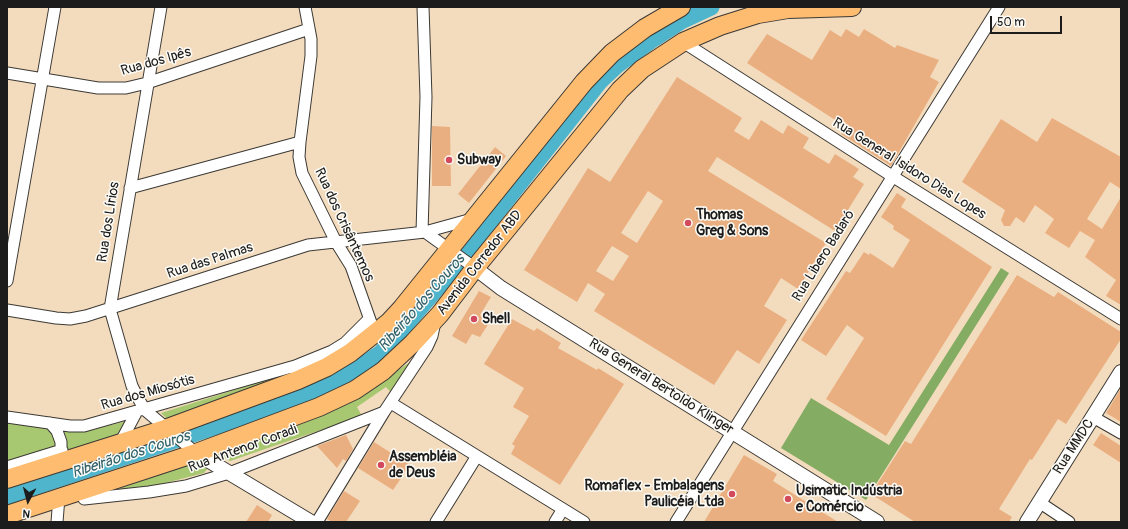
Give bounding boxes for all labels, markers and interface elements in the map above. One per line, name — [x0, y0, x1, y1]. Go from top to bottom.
scale bar — [992, 8, 1064, 34]
text: 50 m — [997, 15, 1025, 30]
street label: Rua dos Ipês — [119, 44, 193, 80]
street label: Rua General Isidoro Dias Lopes — [829, 115, 989, 223]
place label: Subway — [457, 152, 501, 168]
marker: Subway — [444, 155, 454, 165]
street label: Rua dos Crisântemos — [310, 166, 378, 284]
street label: Rua dos Lírios — [94, 181, 124, 263]
street label: Avenida Corredor ABD — [434, 207, 526, 319]
place label: Thomas Greg & Sons — [696, 207, 768, 240]
street label: Rua Libero Badaró — [789, 207, 859, 305]
marker: Thomas Greg & Sons — [683, 218, 693, 228]
street label: Rua das Palmas — [165, 239, 255, 283]
water label: Ribeirão dos Couros — [375, 251, 469, 355]
place label: Shell — [482, 311, 510, 327]
marker: Shell — [469, 314, 479, 324]
street label: Rua General Bertoldo Klinger — [585, 335, 737, 439]
street label: Rua dos Miosótis — [99, 372, 197, 414]
street label: Rua MMDC — [1050, 416, 1098, 478]
street label: Rua Antenor Coradi — [186, 422, 300, 476]
water label: Ribeirão dos Couros — [70, 427, 192, 483]
place label: Assembléia de Deus — [389, 449, 456, 482]
marker: Assembléia de Deus — [376, 460, 386, 470]
place label: Romaflex - Embalagens Paulicéia Ltda — [584, 478, 724, 510]
north arrow — [8, 481, 48, 521]
place label: Usimatic Indústria e Comércio — [796, 483, 902, 516]
marker: Romaflex - Embalagens Paulicéia Ltda — [727, 489, 737, 499]
marker: Usimatic Indústria e Comércio — [783, 494, 793, 504]
text: N — [22, 507, 31, 520]

